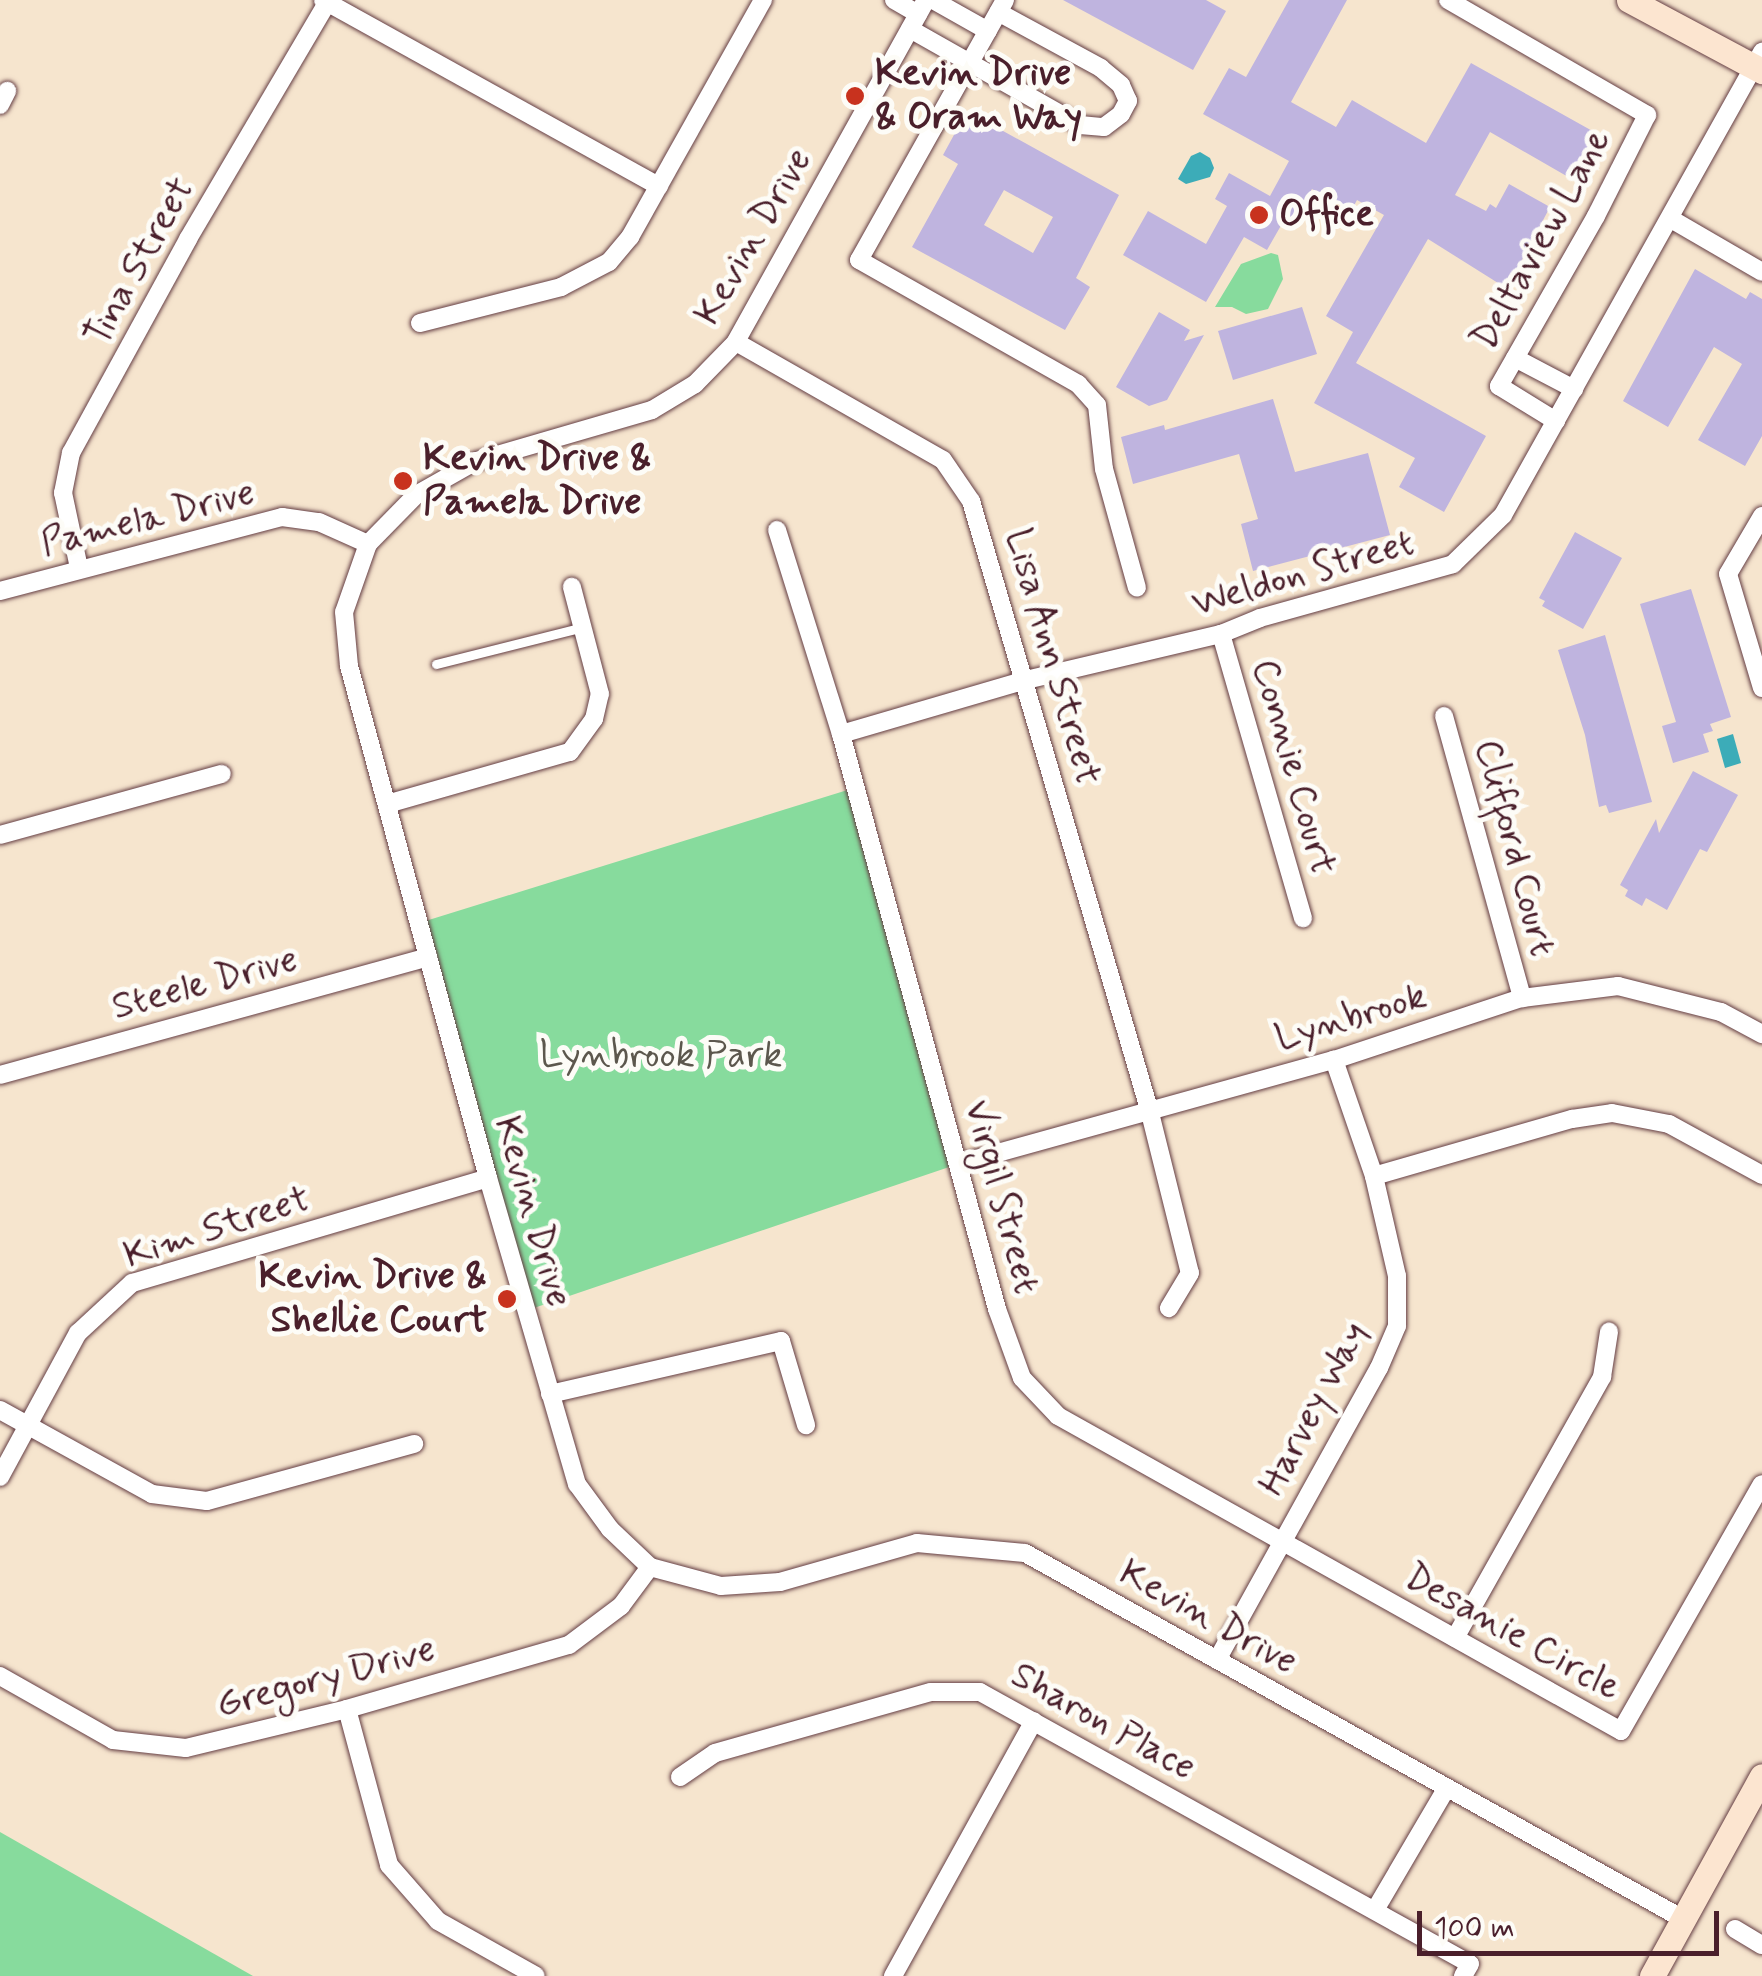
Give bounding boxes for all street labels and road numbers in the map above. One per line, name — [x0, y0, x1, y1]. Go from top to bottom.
street label: Deltaview Lane — [1462, 120, 1622, 360]
street label: Kevin Drive — [685, 141, 823, 333]
street label: Tina Street — [75, 170, 205, 354]
street label: Pamela Drive — [36, 470, 260, 568]
street label: Weldon Street — [1184, 520, 1422, 628]
street label: Lisa Ann Street — [994, 525, 1110, 789]
street label: Connie Court — [1241, 654, 1345, 880]
street label: Clifford Court — [1462, 731, 1566, 965]
street label: Steele Drive — [107, 937, 303, 1031]
street label: Lynbrook — [1270, 973, 1432, 1063]
street label: Virgil Street — [952, 1092, 1050, 1302]
street label: Kevin Drive — [483, 1111, 581, 1313]
street label: Kim Street — [119, 1177, 315, 1279]
street label: Harvey Way — [1248, 1312, 1380, 1506]
street label: Kevin Drive — [1111, 1550, 1305, 1686]
street label: Desanie Circle — [1396, 1555, 1628, 1711]
street label: Gregory Drive — [213, 1627, 439, 1729]
street label: Sharon Place — [1003, 1653, 1203, 1791]

